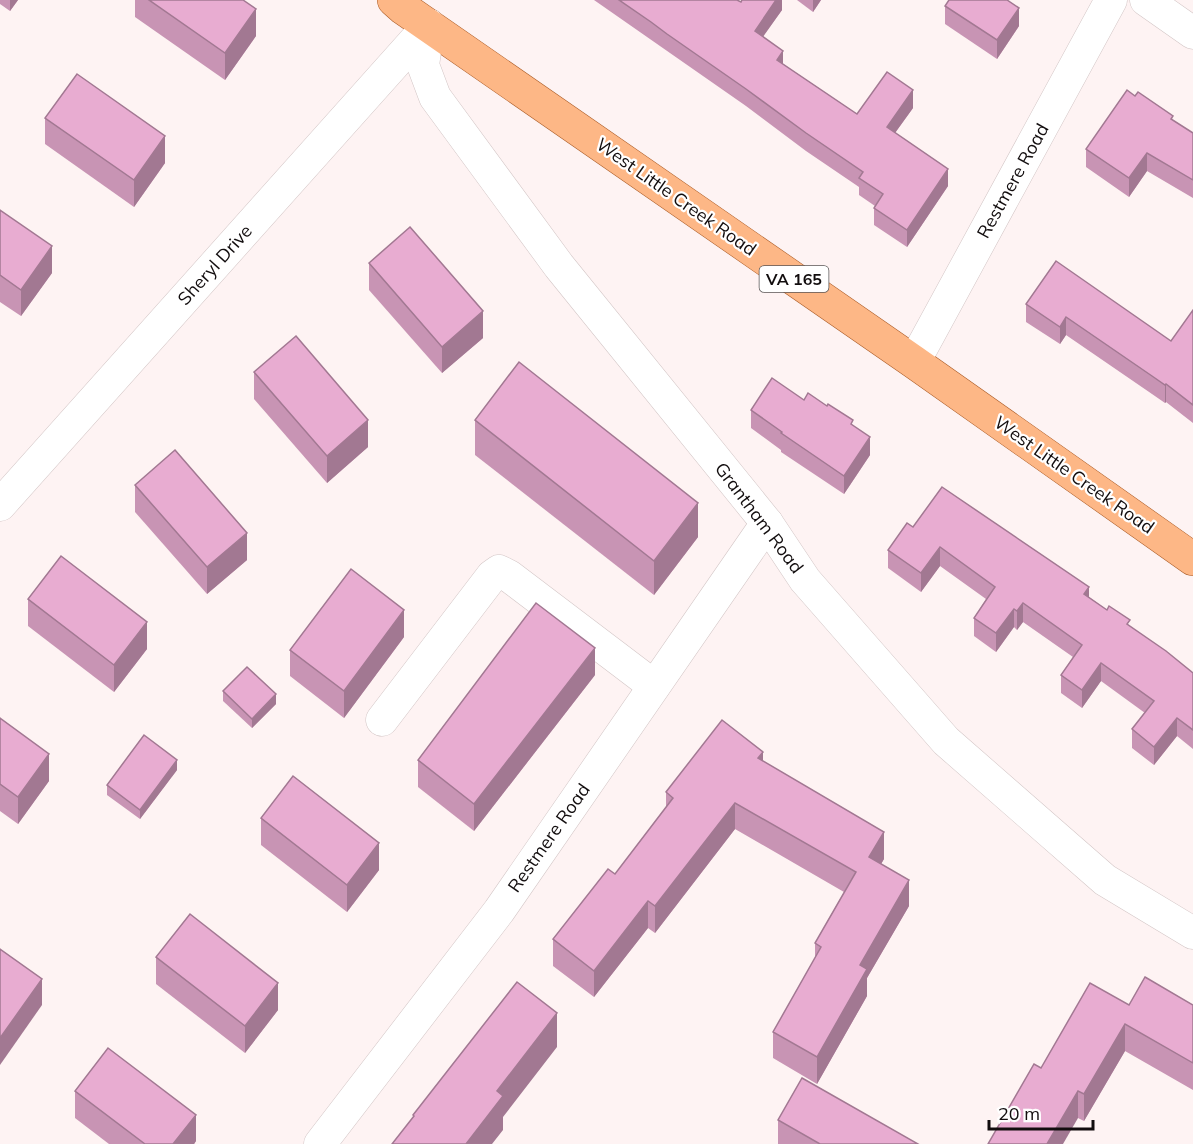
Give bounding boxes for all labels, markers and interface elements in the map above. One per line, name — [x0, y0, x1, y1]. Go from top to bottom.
street label: Restmere Road — [972, 119, 1054, 242]
street label: West Little Creek Road — [592, 133, 761, 261]
street label: Sheryl Drive — [172, 220, 257, 310]
road number: VA 165 — [760, 266, 828, 292]
street label: West Little Creek Road — [990, 411, 1159, 539]
street label: Grantham Road — [710, 458, 809, 578]
street label: Restmere Road — [503, 779, 595, 897]
scale bar — [989, 1093, 1092, 1131]
text: 20 m — [998, 1102, 1040, 1125]

